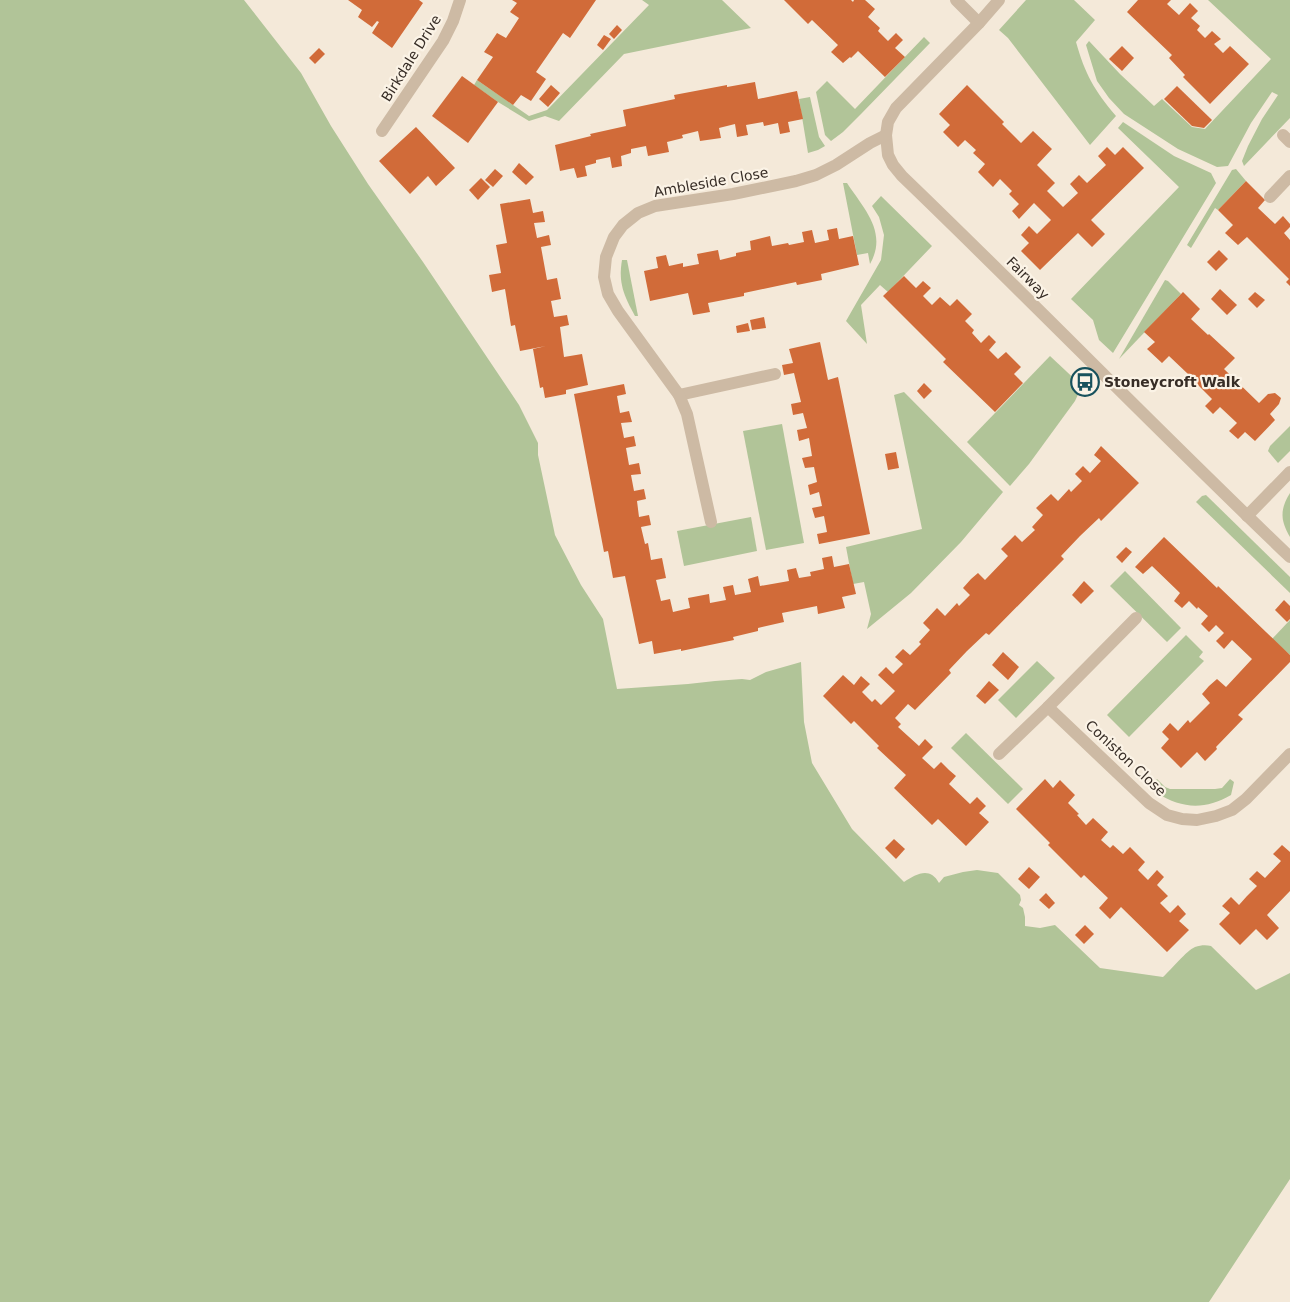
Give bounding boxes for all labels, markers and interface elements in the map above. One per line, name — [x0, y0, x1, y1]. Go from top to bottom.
street label: Birkdale Drive — [378, 12, 444, 104]
street label: Ambleside Close — [653, 164, 769, 200]
street label: Fairway — [1003, 253, 1053, 303]
bus stop icon: Stoneycroft Walk — [1070, 367, 1100, 397]
place label: Stoneycroft Walk — [1104, 374, 1241, 390]
street label: Coniston Close — [1083, 717, 1169, 799]

